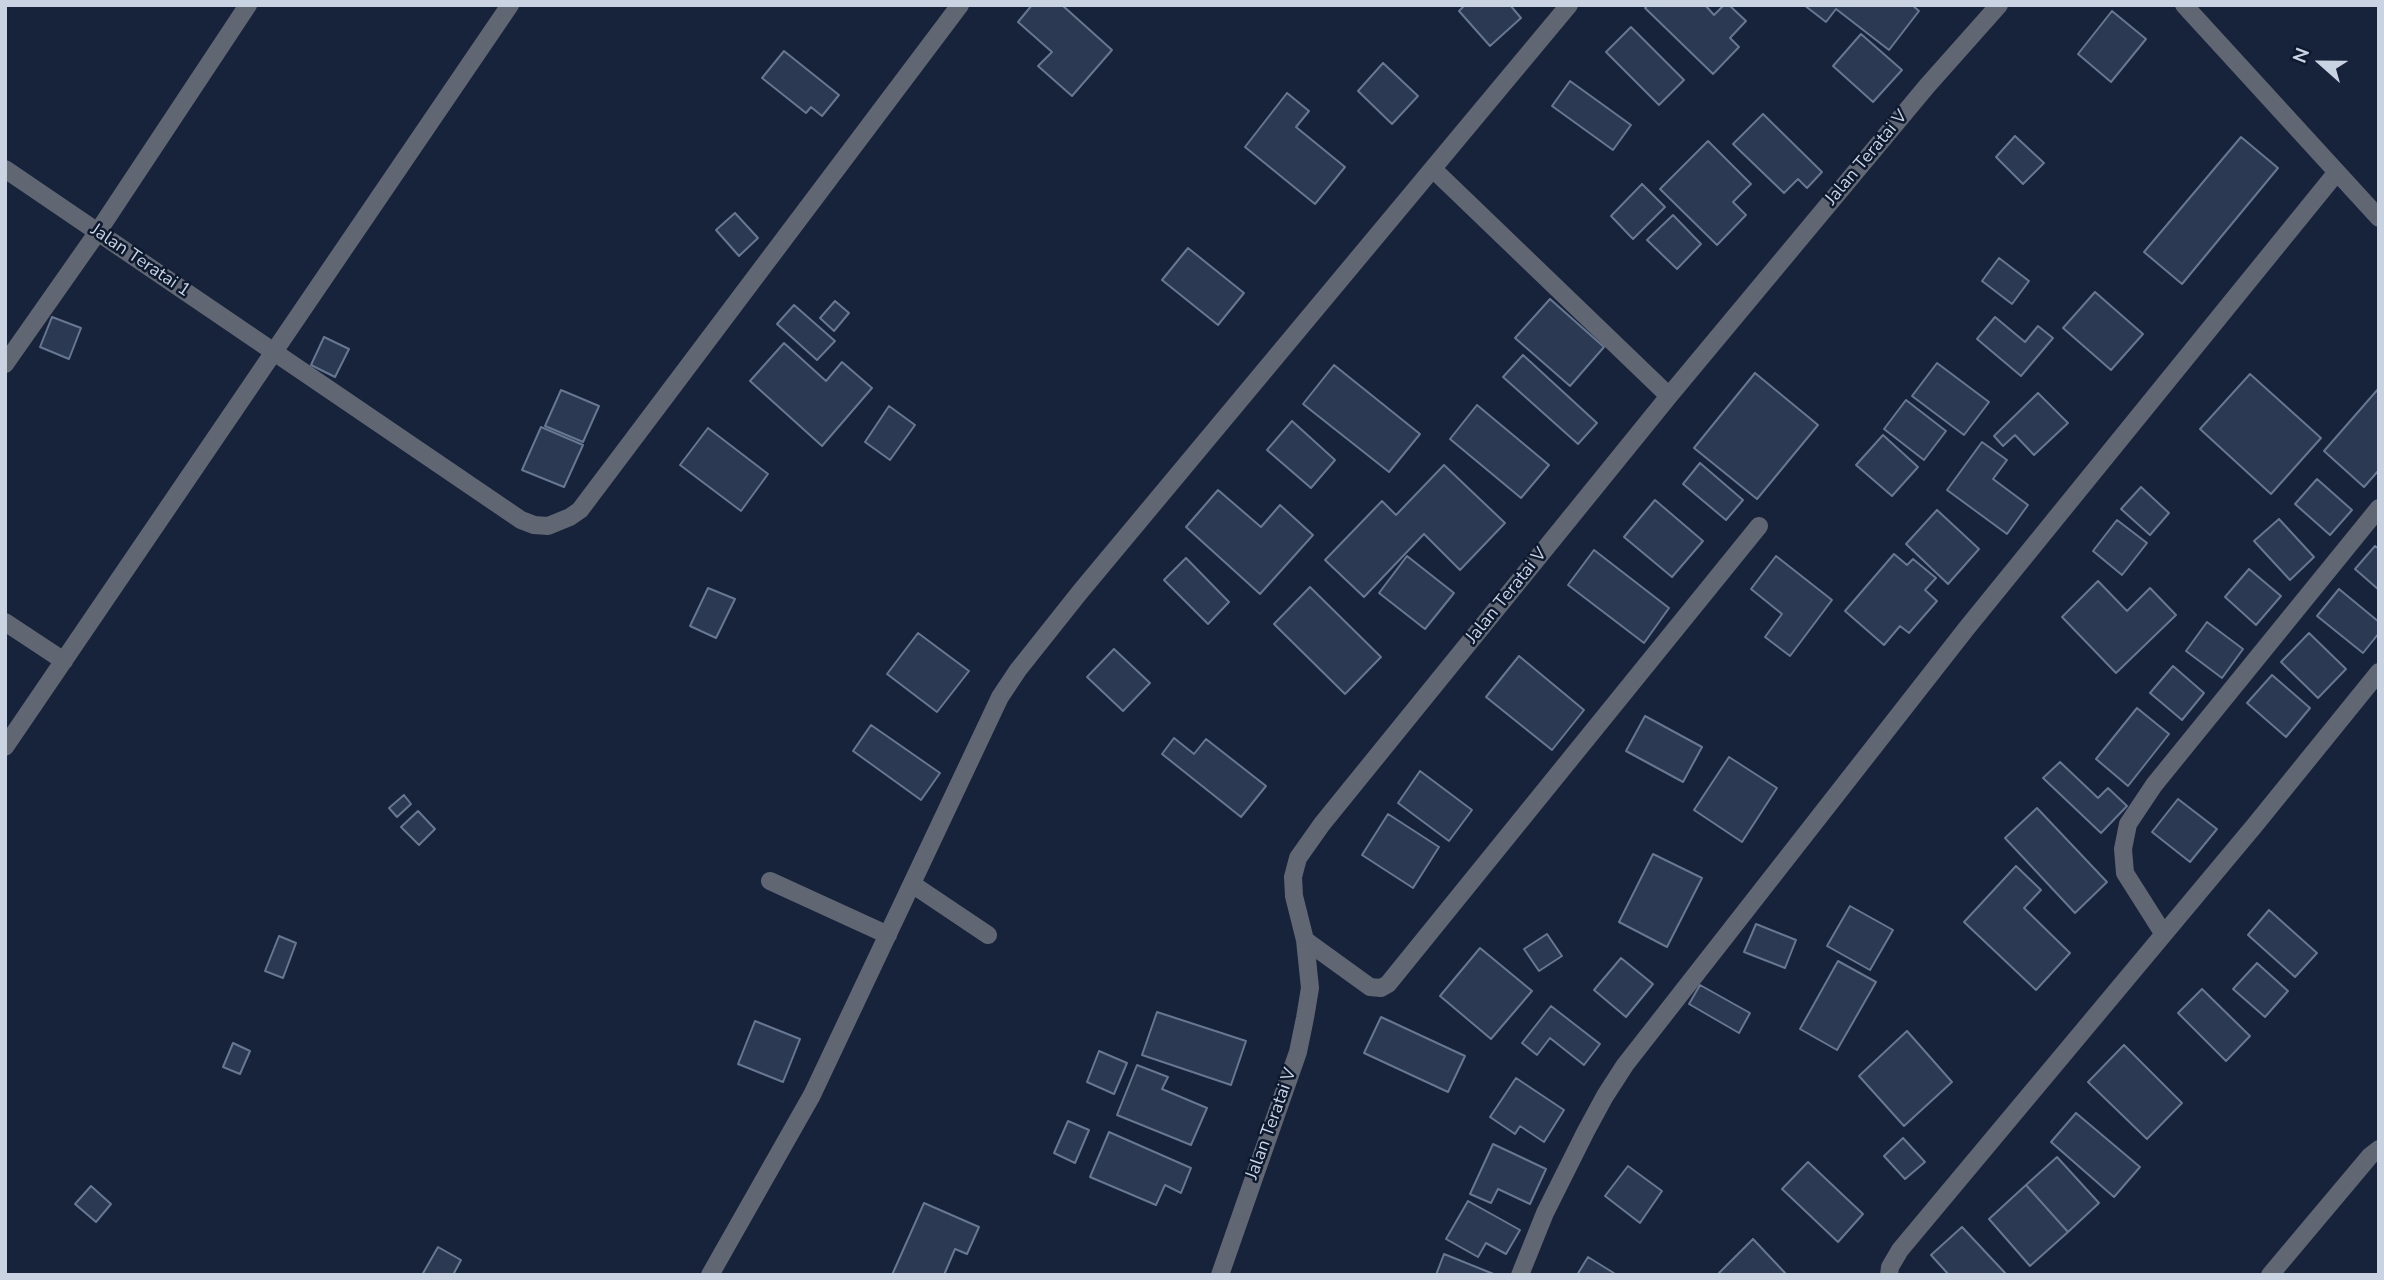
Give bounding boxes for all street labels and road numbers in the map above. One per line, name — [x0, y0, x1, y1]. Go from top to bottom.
street label: Jalan Teratai V — [1821, 106, 1913, 210]
street label: Jalan Teratai 1 — [86, 220, 194, 302]
street label: Jalan Teratai V — [1462, 544, 1552, 648]
street label: Jalan Teratai V — [1242, 1065, 1302, 1183]

